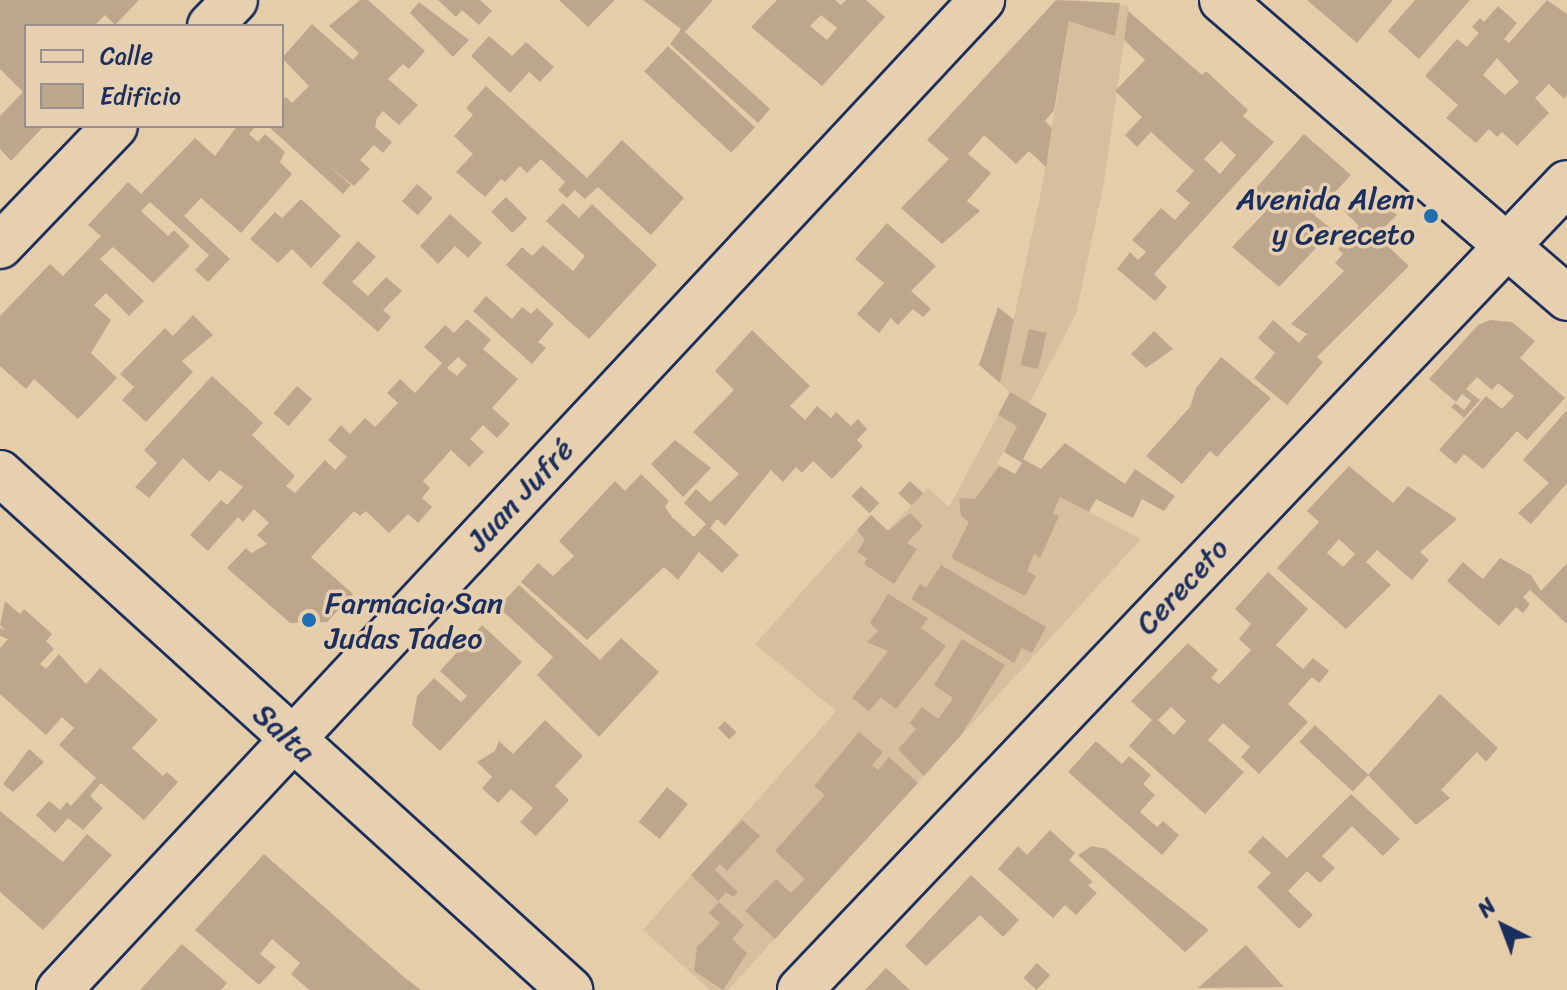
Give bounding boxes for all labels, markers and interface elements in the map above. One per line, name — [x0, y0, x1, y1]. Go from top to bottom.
legend — [24, 24, 284, 128]
text: Calle — [100, 35, 153, 77]
text: Edificio — [100, 75, 181, 117]
place label: Avenida Alem y Cereceto — [1236, 181, 1415, 252]
marker: Avenida Alem y Cereceto — [1422, 207, 1440, 225]
street label: Juan Jufré — [459, 431, 581, 559]
street label: Cereceto — [1128, 530, 1236, 642]
place label: Farmacia San Judas Tadeo — [325, 585, 503, 656]
marker: Farmacia San Judas Tadeo — [300, 611, 318, 629]
street label: Salta — [246, 696, 322, 770]
north arrow — [1463, 886, 1543, 966]
text: N — [1468, 888, 1505, 927]

